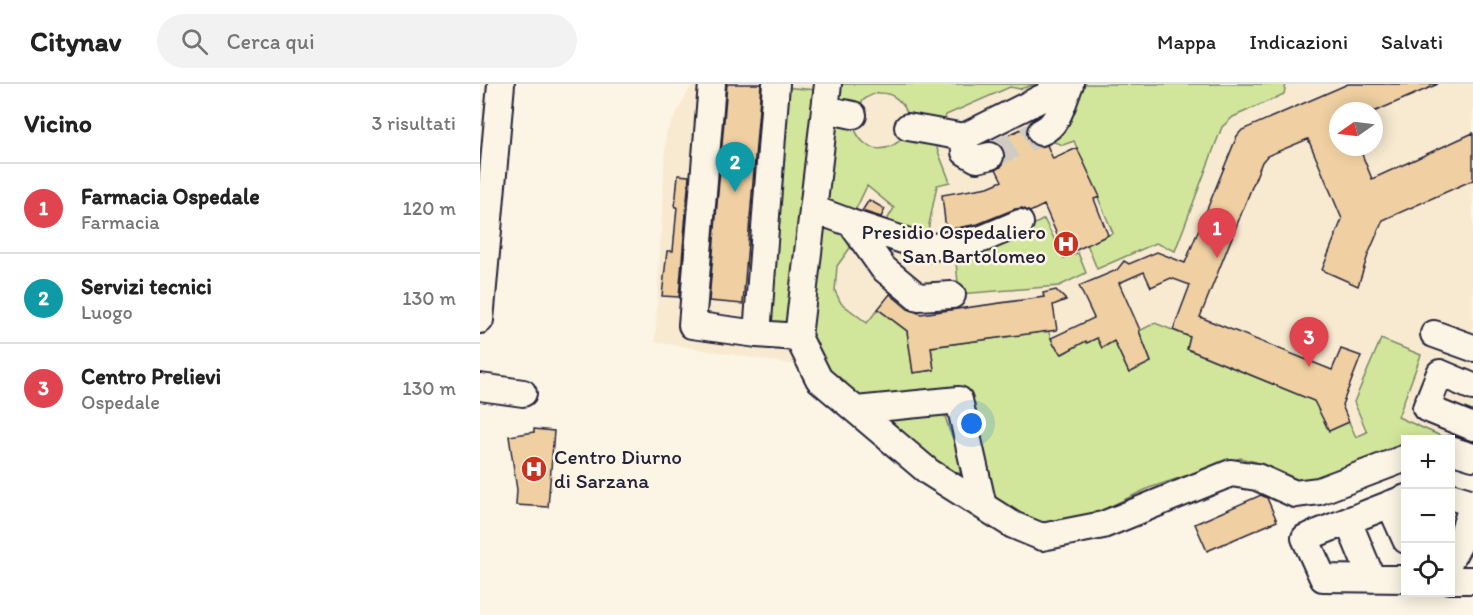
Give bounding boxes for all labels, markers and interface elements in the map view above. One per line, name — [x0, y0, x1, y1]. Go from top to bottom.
search box — [157, 14, 577, 68]
text: Citynav — [30, 24, 121, 58]
icon: search — [178, 25, 211, 58]
text: Cerca qui — [226, 28, 315, 55]
text: Mappa — [1157, 29, 1216, 54]
text: Indicazioni — [1249, 29, 1348, 54]
text: Salvati — [1381, 29, 1443, 54]
north arrow — [1329, 102, 1383, 156]
text: Vicino — [24, 107, 92, 139]
text: 3 risultati — [372, 111, 456, 135]
pin: 2 — [716, 142, 754, 192]
text: Farmacia Ospedale — [81, 183, 260, 210]
text: 1 — [39, 196, 48, 220]
text: 120 m — [403, 196, 456, 220]
pin: 1 — [1198, 208, 1236, 258]
text: Farmacia — [81, 210, 160, 234]
place label: Presidio Ospedaliero San Bartolomeo — [862, 219, 1046, 268]
hospital icon: Presidio Ospedaliero San Bartolomeo — [1051, 229, 1081, 259]
text: Servizi tecnici — [81, 273, 212, 300]
text: 2 — [38, 286, 49, 310]
text: 130 m — [402, 286, 456, 310]
text: Luogo — [81, 300, 133, 324]
pin: 3 — [1290, 318, 1328, 367]
text: Centro Prelievi — [81, 363, 221, 390]
text: 3 — [38, 376, 49, 400]
text: 130 m — [402, 376, 456, 400]
text: Ospedale — [81, 390, 160, 414]
your location — [957, 409, 986, 438]
map controls — [1401, 435, 1455, 597]
button: + — [1401, 435, 1455, 489]
place label: Centro Diurno di Sarzana — [554, 444, 682, 493]
hospital icon: Centro Diurno di Sarzana — [519, 454, 549, 484]
button: − — [1401, 489, 1455, 543]
button: locate — [1401, 543, 1455, 597]

